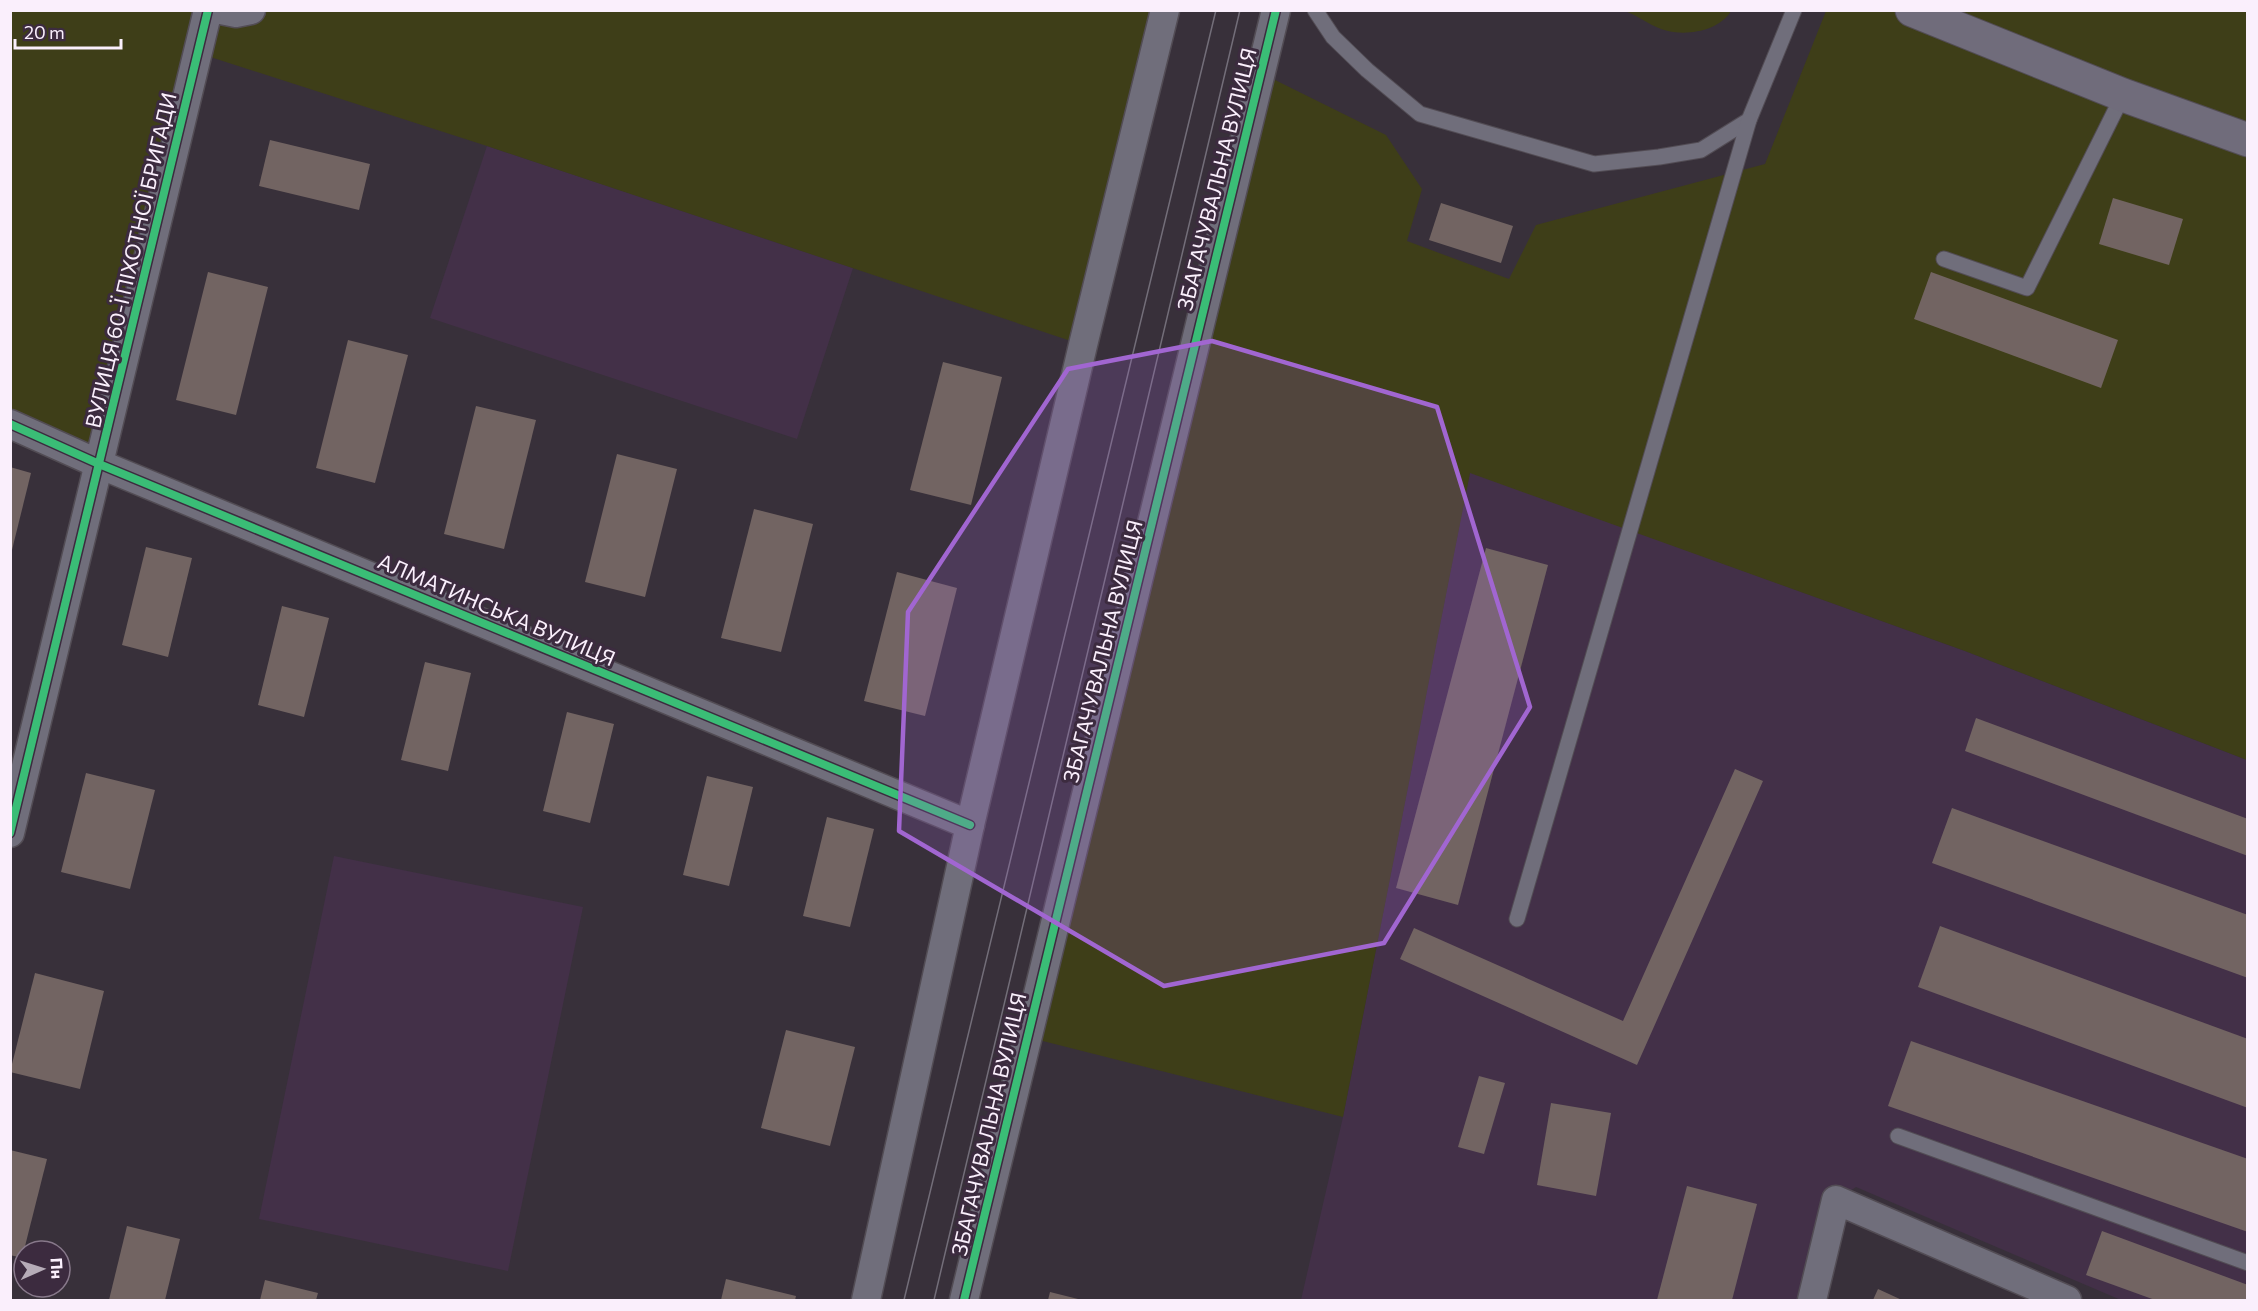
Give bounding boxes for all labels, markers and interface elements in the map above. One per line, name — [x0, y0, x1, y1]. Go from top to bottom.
scale bar — [15, 12, 122, 50]
text: 20 m — [24, 21, 65, 43]
street label: ЗБАГАЧУВАЛЬНА ВУЛИЦЯ — [1171, 45, 1261, 313]
street label: ВУЛИЦЯ 60-Ї ПІХОТНОЇ БРИГАДИ — [79, 90, 181, 430]
street label: ЗБАГАЧУВАЛЬНА ВУЛИЦЯ — [1057, 517, 1147, 785]
street label: АЛМАТИНСЬКА ВУЛИЦЯ — [375, 548, 619, 670]
street label: ЗБАГАЧУВАЛЬНА ВУЛИЦЯ — [945, 990, 1031, 1258]
north arrow — [12, 1239, 72, 1299]
text: Пн — [47, 1257, 68, 1279]

